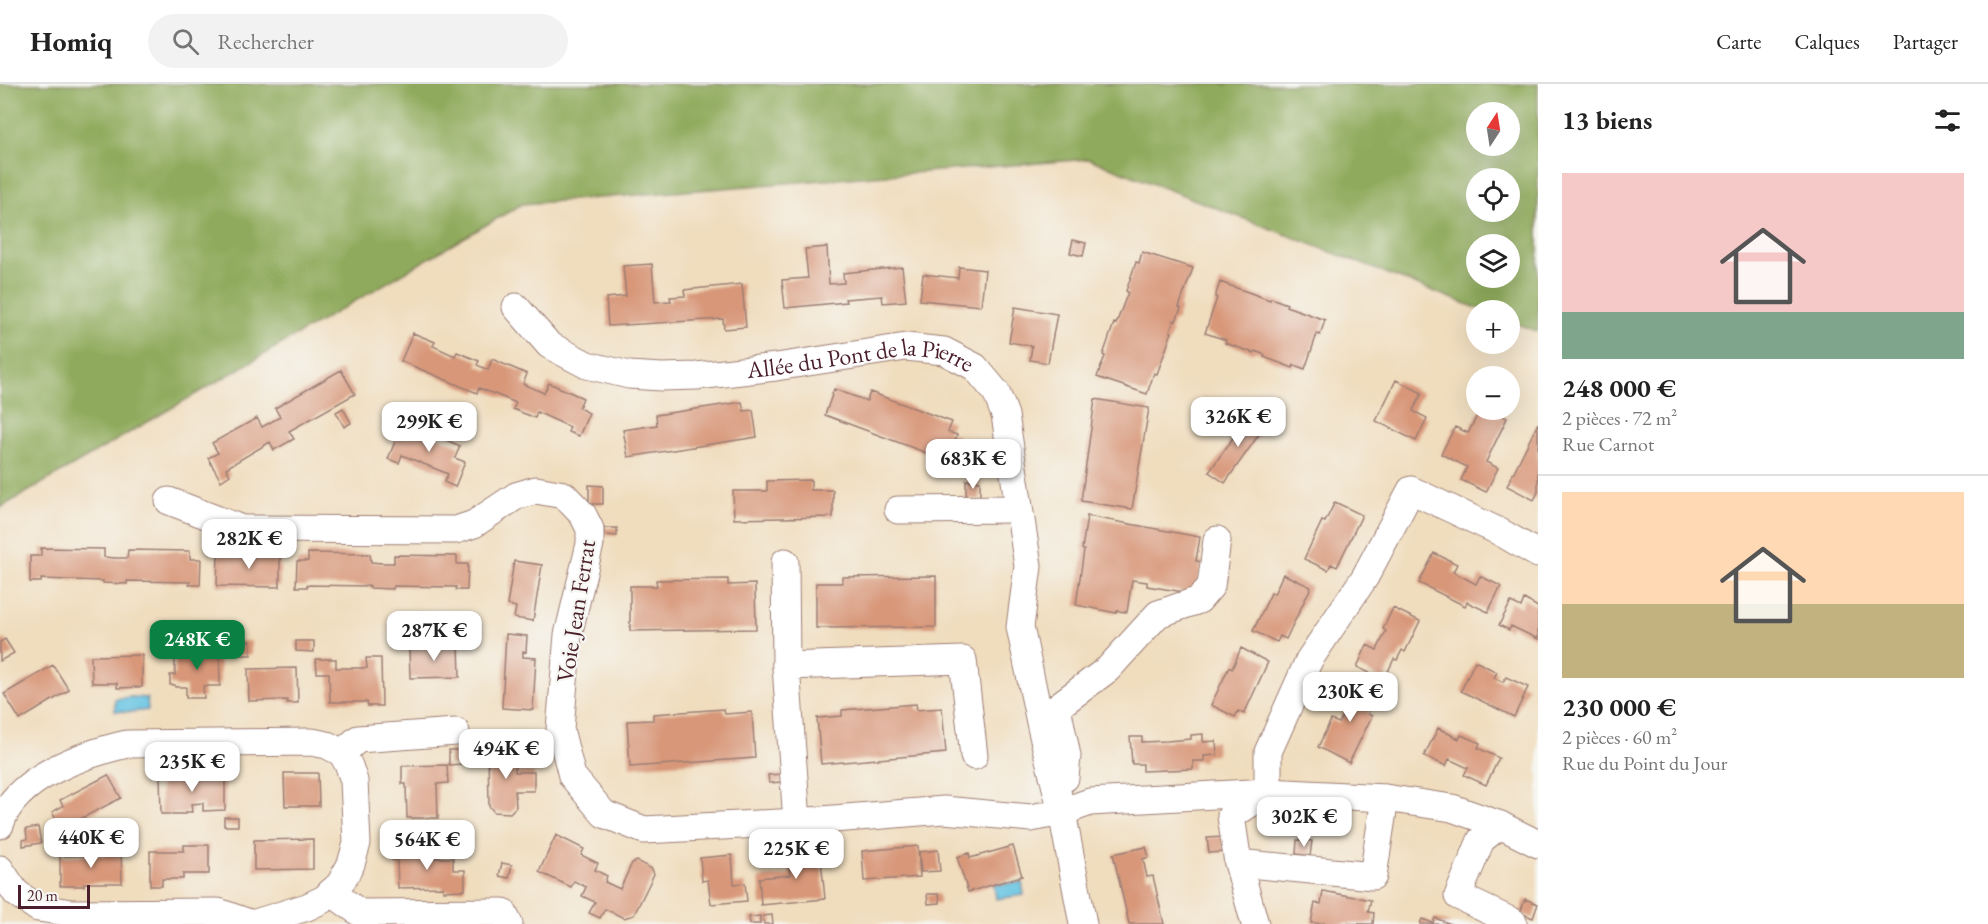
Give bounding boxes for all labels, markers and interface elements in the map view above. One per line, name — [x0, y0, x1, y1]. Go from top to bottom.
search box — [148, 14, 568, 68]
text: Homiq — [30, 23, 112, 59]
icon: search — [169, 25, 202, 58]
text: Rechercher — [217, 27, 314, 56]
text: Carte — [1716, 28, 1761, 55]
text: Calques — [1794, 28, 1860, 55]
text: Partager — [1893, 28, 1958, 55]
north arrow — [1466, 102, 1520, 156]
map controls — [1466, 102, 1520, 420]
text: 13 biens — [1562, 103, 1652, 137]
icon: filters — [1931, 104, 1964, 137]
button: locate — [1466, 168, 1520, 222]
icon: home — [1709, 212, 1817, 320]
button: layers — [1466, 234, 1520, 288]
button: + — [1466, 300, 1520, 354]
street label: Allée du Pont de la Pierre — [744, 331, 979, 385]
button: − — [1466, 366, 1520, 420]
text: 248 000 € — [1562, 371, 1676, 405]
pin: 326K € — [1189, 397, 1287, 448]
pin: 299K € — [380, 402, 478, 453]
text: 326K € — [1205, 403, 1271, 429]
text: 2 pièces · 72 m² — [1562, 405, 1677, 431]
text: 299K € — [396, 408, 462, 434]
text: Rue Carnot — [1562, 431, 1654, 457]
pin: 683K € — [924, 439, 1022, 490]
text: 683K € — [940, 445, 1006, 471]
pin: 282K € — [200, 519, 298, 570]
text: 282K € — [216, 525, 282, 551]
icon: home — [1709, 531, 1817, 639]
street label: Voie Jean Ferrat — [549, 537, 602, 685]
pin: 287K € — [385, 611, 483, 662]
text: 287K € — [401, 617, 467, 643]
pin: 248K € — [148, 620, 246, 671]
text: 248K € — [164, 626, 230, 652]
pin: 230K € — [1301, 672, 1399, 723]
text: 230K € — [1317, 678, 1383, 704]
text: 230 000 € — [1562, 690, 1676, 724]
text: 2 pièces · 60 m² — [1562, 724, 1677, 750]
pin: 494K € — [457, 729, 555, 780]
text: 494K € — [473, 735, 539, 761]
pin: 235K € — [143, 742, 241, 793]
text: 235K € — [159, 748, 225, 774]
text: Rue du Point du Jour — [1562, 750, 1728, 776]
pin: 302K € — [1255, 797, 1353, 848]
text: 302K € — [1271, 803, 1337, 829]
pin: 440K € — [42, 818, 140, 869]
pin: 564K € — [378, 820, 476, 871]
text: 440K € — [58, 824, 124, 850]
text: 564K € — [394, 826, 460, 852]
pin: 225K € — [747, 829, 845, 880]
text: 225K € — [763, 835, 829, 861]
scale bar — [18, 882, 90, 910]
text: 20 m — [27, 885, 58, 906]

